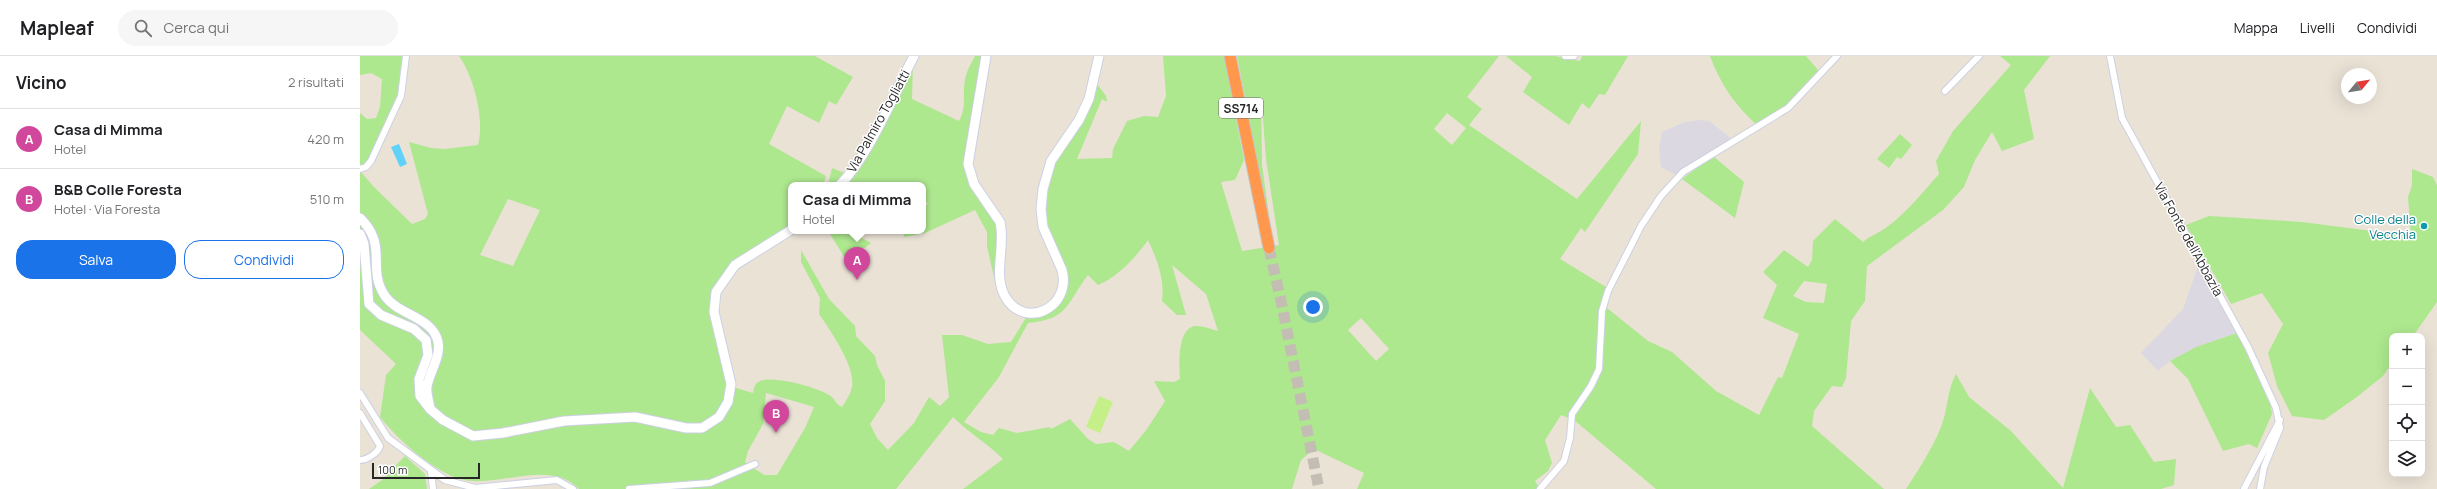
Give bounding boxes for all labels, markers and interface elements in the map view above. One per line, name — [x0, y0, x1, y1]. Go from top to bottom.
search box — [118, 10, 398, 46]
text: Mapleaf — [20, 15, 94, 41]
icon: search — [132, 17, 154, 39]
text: Cerca qui — [164, 17, 229, 38]
text: Mappa — [2234, 18, 2278, 37]
text: Livelli — [2300, 18, 2335, 37]
text: Condividi — [2357, 18, 2417, 37]
street label: Via Palmiro Togliatti — [842, 66, 914, 176]
north arrow — [2341, 68, 2377, 104]
text: Vicino — [16, 71, 67, 94]
text: 2 risultati — [288, 73, 344, 91]
road number: SS714 — [1219, 98, 1263, 118]
text: Casa di Mimma — [54, 119, 163, 140]
text: A — [25, 130, 33, 148]
text: 420 m — [307, 130, 344, 148]
text: Hotel — [54, 140, 86, 158]
text: B&B Colle Foresta — [54, 179, 182, 200]
street label: Via Fonte dell'Abbazia — [2150, 179, 2228, 299]
popup — [788, 182, 926, 234]
text: Casa di Mimma — [803, 189, 911, 210]
text: B — [25, 190, 33, 208]
text: 510 m — [310, 190, 344, 208]
text: Hotel · Via Foresta — [54, 200, 160, 218]
text: Hotel — [803, 210, 835, 228]
place label: Colle della Vecchia — [2354, 210, 2416, 243]
marker: Colle della Vecchia — [2419, 221, 2429, 231]
button: Salva — [16, 240, 176, 279]
button: Condividi — [184, 240, 344, 279]
pin: A — [844, 247, 870, 280]
your location — [1303, 297, 1323, 317]
map controls — [2389, 333, 2425, 477]
button: + — [2389, 333, 2425, 369]
button: − — [2389, 369, 2425, 405]
pin: B — [763, 400, 789, 433]
button: locate — [2389, 405, 2425, 441]
button: layers — [2389, 441, 2425, 477]
scale bar — [372, 461, 480, 480]
text: 100 m — [378, 462, 407, 477]

